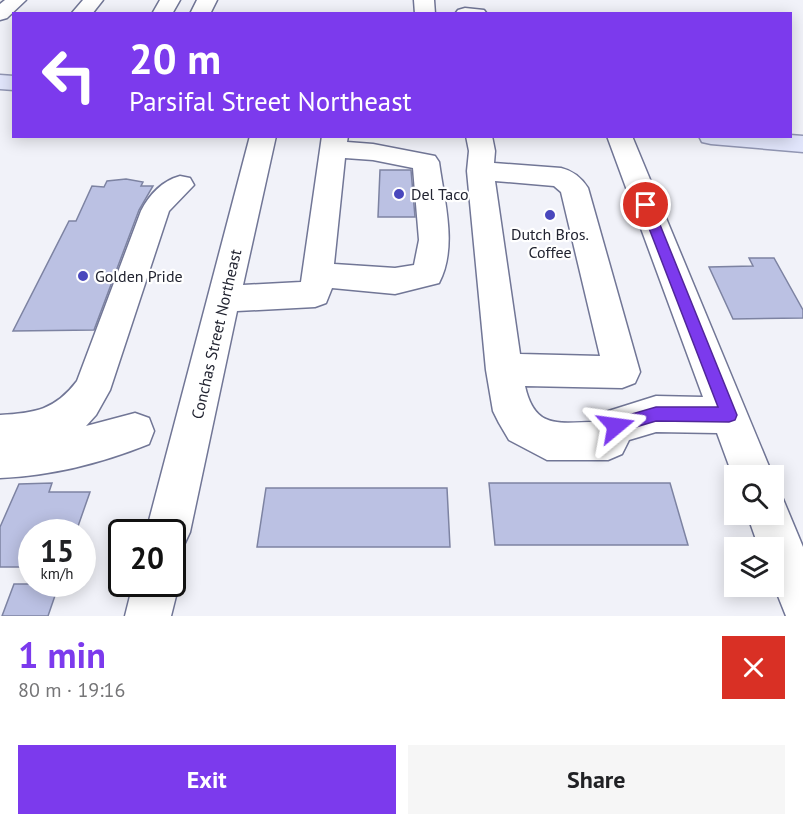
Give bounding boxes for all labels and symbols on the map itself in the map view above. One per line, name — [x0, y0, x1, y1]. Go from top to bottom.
pin — [620, 179, 671, 230]
place label: Del Taco — [411, 184, 469, 204]
marker: Del Taco — [392, 187, 406, 201]
marker: Dutch Bros. Coffee — [543, 208, 557, 222]
place label: Dutch Bros. Coffee — [511, 224, 589, 262]
street label: Conchas Street Northeast — [187, 247, 245, 421]
place label: Golden Pride — [95, 266, 183, 286]
marker: Golden Pride — [76, 269, 90, 283]
position arrow — [584, 394, 648, 458]
speed limit sign: 20 — [108, 519, 186, 597]

